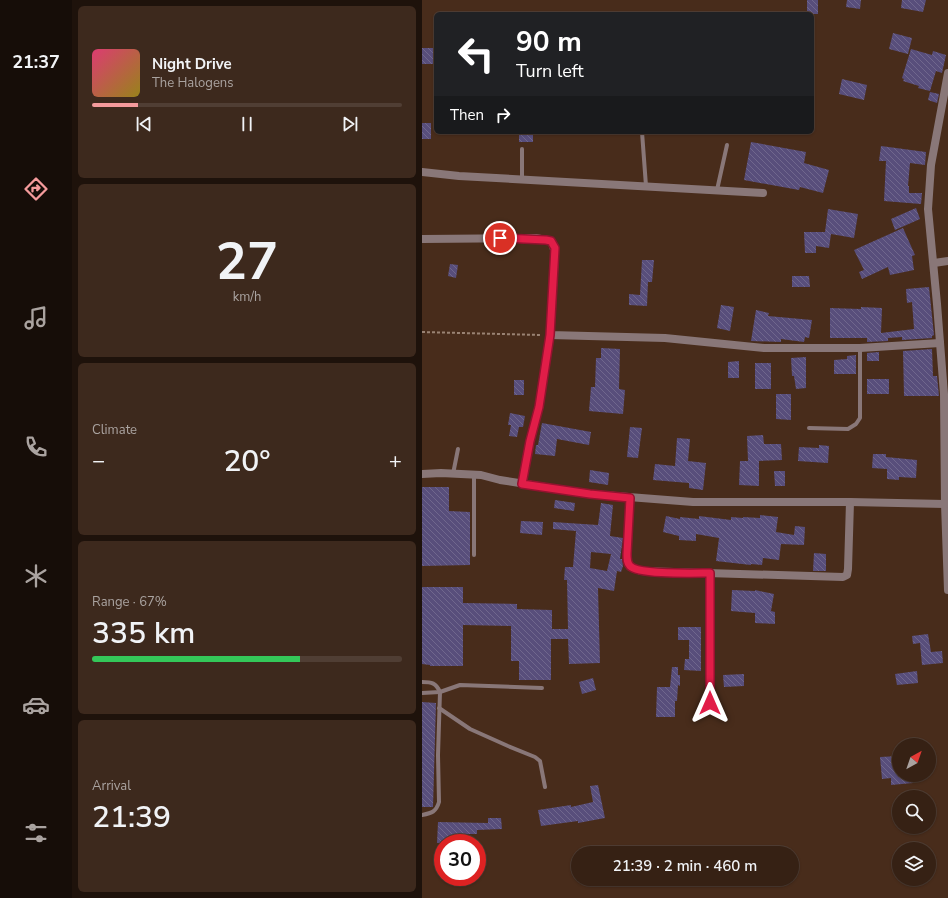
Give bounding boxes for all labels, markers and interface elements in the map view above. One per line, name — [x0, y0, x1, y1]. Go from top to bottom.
text: 90 m — [516, 23, 582, 61]
icon: left — [450, 28, 502, 80]
text: 21:37 — [12, 50, 60, 74]
text: Night Drive — [152, 54, 232, 74]
text: Turn left — [516, 59, 584, 83]
text: The Halogens — [152, 74, 233, 92]
icon: right — [492, 104, 514, 126]
text: Then — [450, 105, 484, 125]
icon: previous — [133, 113, 155, 135]
icon: pause — [236, 113, 258, 135]
icon: next — [339, 113, 361, 135]
icon: directions — [22, 175, 50, 203]
pin — [483, 221, 517, 255]
text: 27 — [216, 226, 278, 297]
icon: arrive — [489, 227, 511, 249]
text: km/h — [233, 288, 261, 306]
icon: music — [22, 304, 50, 332]
text: Climate — [92, 421, 137, 439]
icon: phone — [22, 433, 50, 461]
text: 20° — [223, 441, 271, 482]
text: − — [92, 446, 105, 476]
text: + — [389, 446, 402, 476]
icon: climate — [22, 562, 50, 590]
text: Range · 67% — [92, 593, 167, 611]
text: 335 km — [92, 613, 195, 654]
position arrow — [689, 682, 731, 724]
icon: car — [22, 691, 50, 719]
north arrow — [892, 738, 936, 782]
map controls — [892, 738, 936, 886]
text: Arrival — [92, 777, 131, 795]
button: search — [892, 790, 936, 834]
text: 21:39 — [92, 797, 171, 838]
icon: filters — [22, 819, 50, 847]
speed limit sign: 30 — [434, 834, 486, 886]
button: layers — [892, 842, 936, 886]
text: 21:39 · 2 min · 460 m — [613, 856, 757, 876]

